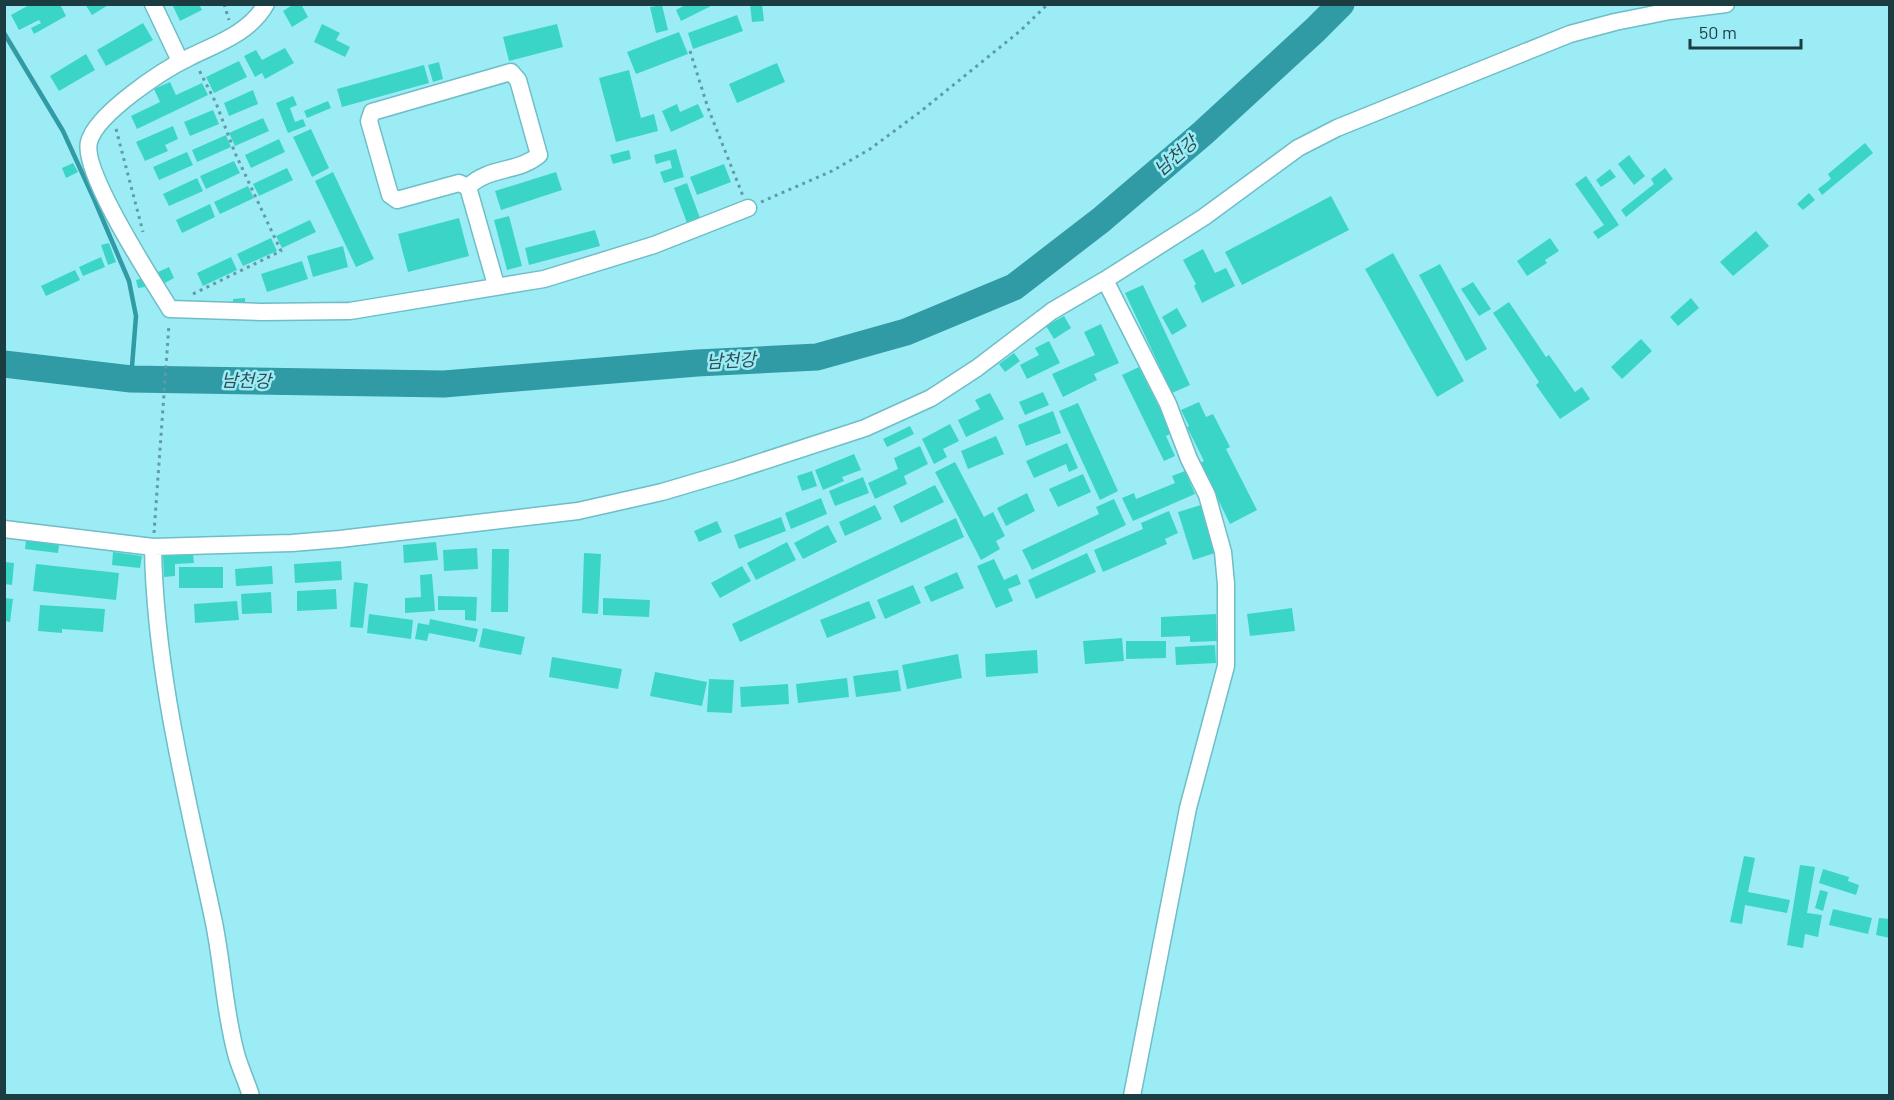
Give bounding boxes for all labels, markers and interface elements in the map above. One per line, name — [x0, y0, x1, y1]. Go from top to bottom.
scale bar — [1690, 12, 1801, 50]
text: 50 m — [1699, 21, 1737, 43]
water label: 남천강 — [1149, 129, 1203, 180]
water label: 남천강 — [706, 348, 759, 372]
water label: 남천강 — [221, 369, 273, 391]

